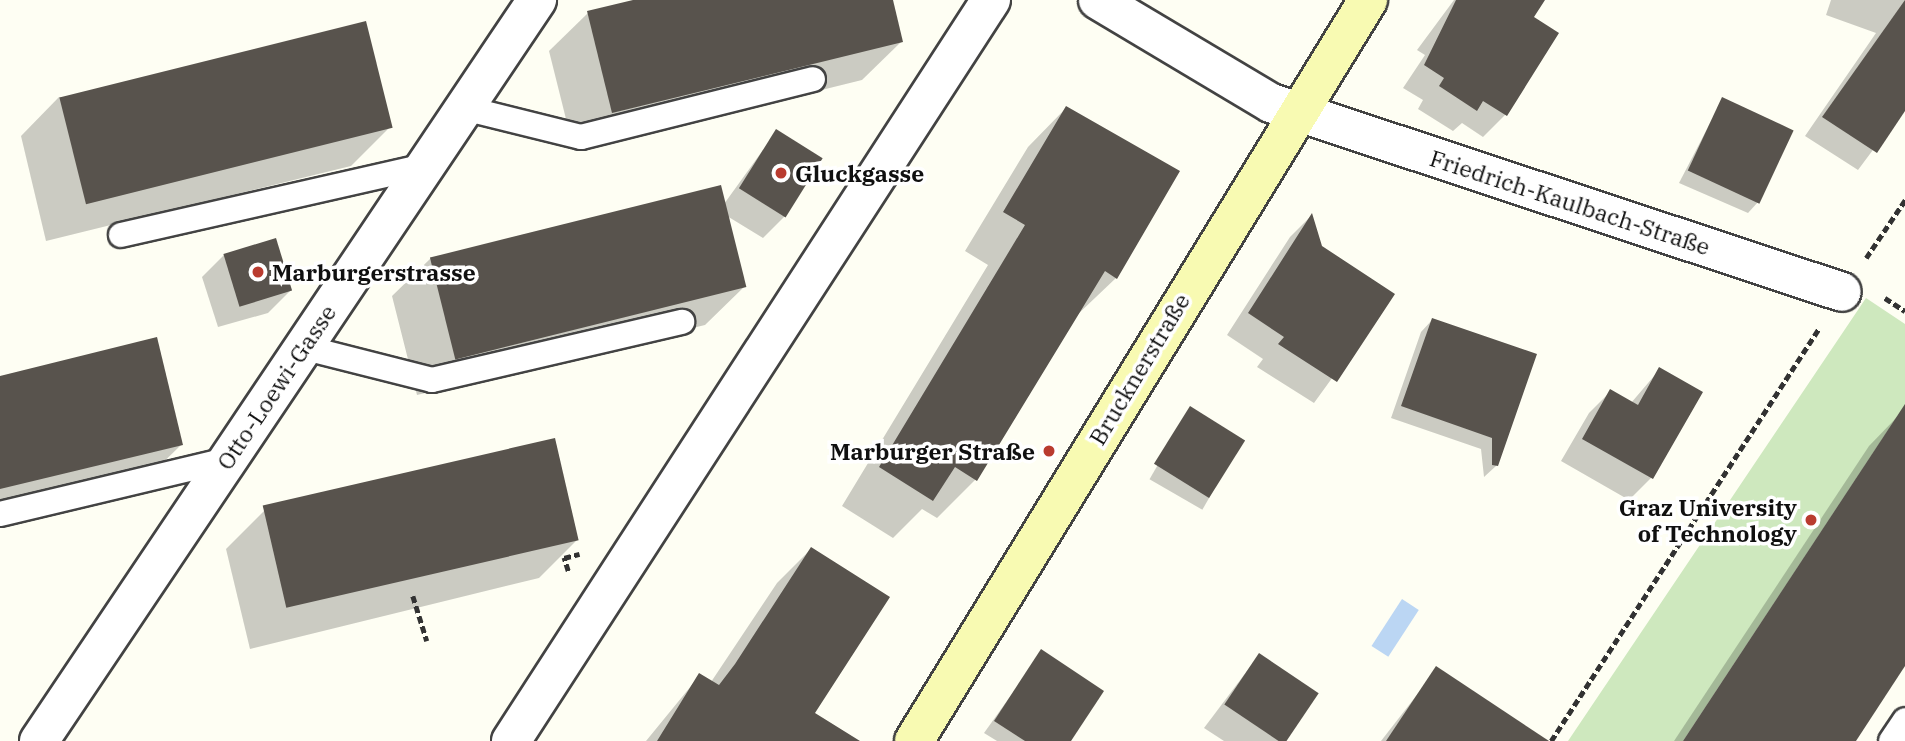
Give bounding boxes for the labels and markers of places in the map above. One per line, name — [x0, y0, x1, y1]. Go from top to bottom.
place label: Gluckgasse — [795, 159, 924, 187]
marker: Gluckgasse — [773, 165, 789, 181]
place label: Marburgerstrasse — [272, 258, 476, 286]
marker: Marburgerstrasse — [250, 264, 266, 280]
place label: Marburger Straße — [830, 437, 1035, 465]
marker: Marburger Straße — [1041, 443, 1057, 459]
place label: Graz University of Technology — [1619, 493, 1797, 547]
marker: Graz University of Technology — [1803, 512, 1819, 528]

